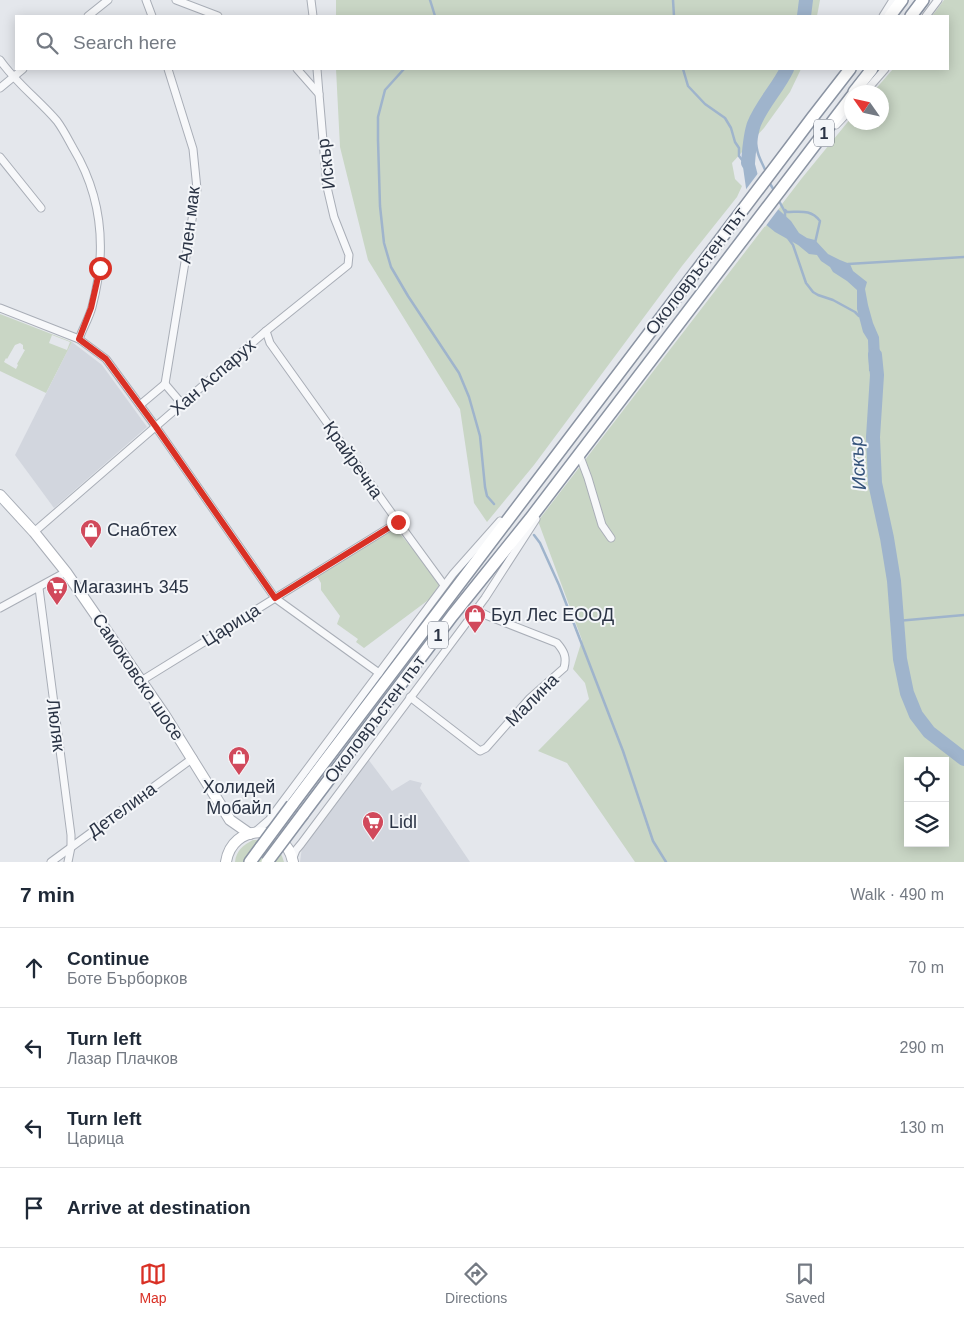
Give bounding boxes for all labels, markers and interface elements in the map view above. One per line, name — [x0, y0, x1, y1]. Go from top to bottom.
search box — [15, 15, 949, 70]
icon: search — [33, 29, 61, 57]
text: Search here — [73, 32, 177, 53]
north arrow — [844, 85, 889, 130]
road number: 1 — [814, 120, 834, 146]
street label: Искър — [313, 137, 339, 191]
street label: Ален мак — [174, 185, 204, 265]
street label: Околовръстен път — [642, 203, 750, 339]
route start — [89, 257, 112, 280]
street label: Хан Аспарух — [167, 335, 259, 419]
street label: Крайречна — [319, 418, 387, 503]
water label: Искър — [845, 435, 870, 491]
route end — [387, 511, 410, 534]
shop icon: Снабтех — [79, 518, 103, 549]
place label: Снабтех — [107, 520, 177, 540]
supermarket icon: Магазинъ 345 — [45, 575, 69, 606]
place label: Магазинъ 345 — [73, 577, 189, 597]
street label: Царица — [199, 599, 264, 650]
shop icon: Бул Лес ЕООД — [463, 603, 487, 634]
place label: Бул Лес ЕООД — [491, 605, 614, 625]
street label: Самоковско шосе — [88, 610, 188, 744]
road number: 1 — [428, 622, 448, 648]
street label: Околовръстен път — [321, 651, 429, 787]
street label: Малина — [502, 669, 563, 730]
street label: Люляк — [43, 697, 69, 753]
shop icon: Холидей Мобайл — [227, 745, 251, 776]
map controls — [904, 757, 949, 847]
button: locate — [904, 757, 949, 802]
place label: Холидей Мобайл — [203, 777, 275, 818]
street label: Детелина — [84, 778, 161, 841]
button: layers — [904, 802, 949, 847]
supermarket icon: Lidl — [361, 810, 385, 841]
place label: Lidl — [389, 812, 417, 832]
text: 7 min — [20, 883, 75, 906]
text: Walk · 490 m — [850, 886, 944, 903]
text: Continue — [67, 948, 149, 969]
icon: ahead — [20, 954, 48, 982]
text: 70 m — [908, 959, 944, 976]
text: Боте Бърборков — [67, 970, 187, 987]
text: Turn left — [67, 1028, 142, 1049]
icon: left — [20, 1034, 48, 1062]
text: 290 m — [900, 1039, 944, 1056]
text: Лазар Плачков — [67, 1050, 178, 1067]
text: Turn left — [67, 1108, 142, 1129]
icon: left — [20, 1114, 48, 1142]
text: 130 m — [900, 1119, 944, 1136]
text: Царица — [67, 1130, 124, 1147]
icon: arrive — [20, 1194, 48, 1222]
text: Arrive at destination — [67, 1197, 251, 1218]
tab: Map — [139, 1260, 167, 1306]
tab: Directions — [445, 1260, 507, 1306]
tab: Saved — [785, 1260, 825, 1306]

